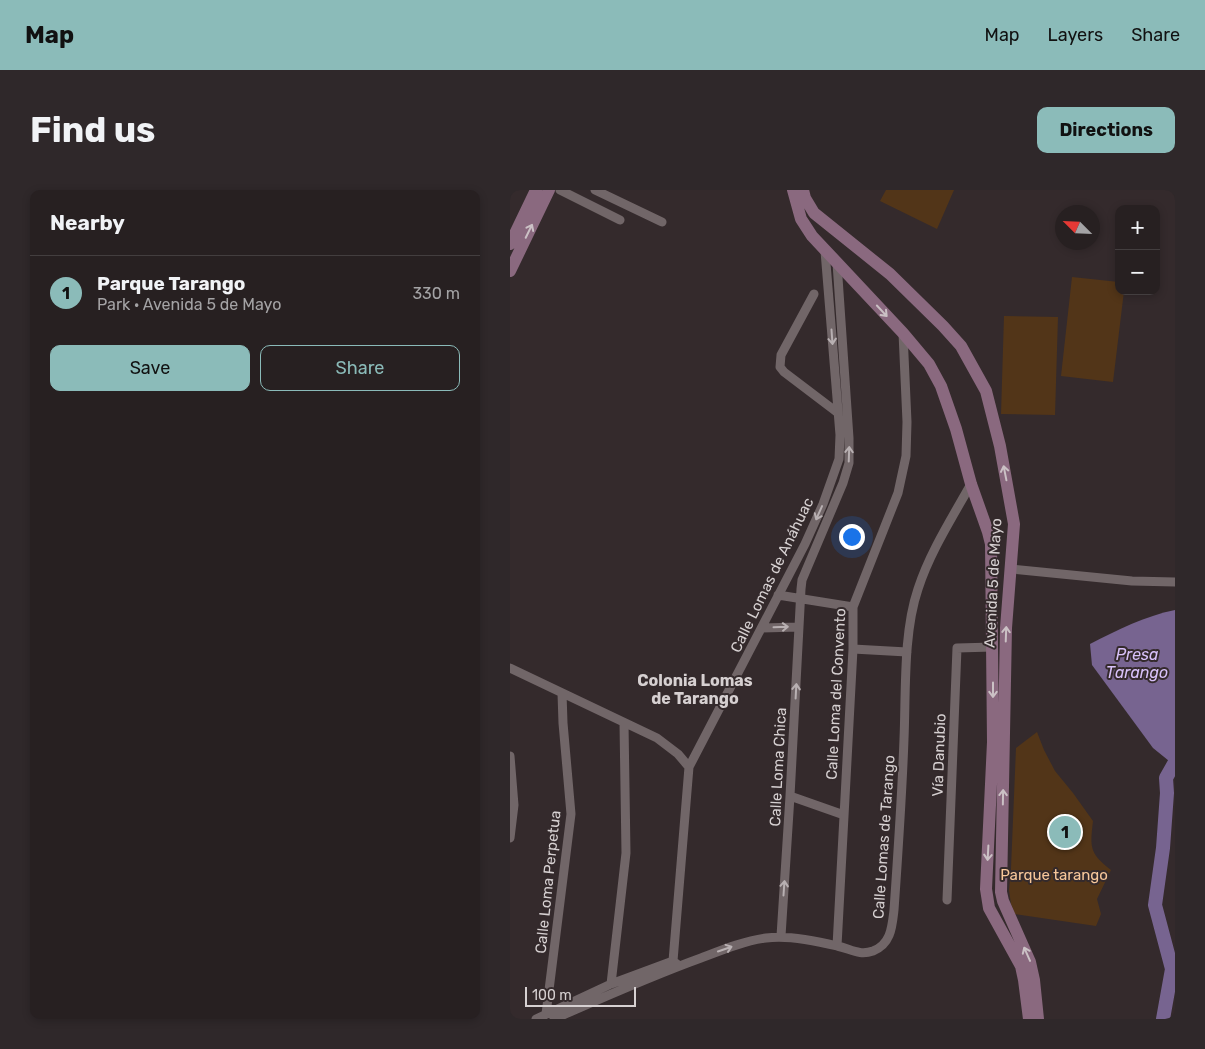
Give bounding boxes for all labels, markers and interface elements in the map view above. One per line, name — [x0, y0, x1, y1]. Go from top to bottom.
text: Map — [25, 21, 74, 49]
text: Map — [985, 24, 1020, 46]
text: Layers — [1048, 24, 1103, 46]
text: Share — [1131, 24, 1180, 46]
button: Directions — [1037, 107, 1175, 153]
text: Find us — [30, 109, 155, 151]
north arrow — [1055, 205, 1100, 250]
map controls — [1115, 205, 1160, 295]
button: + — [1115, 205, 1160, 250]
text: Nearby — [50, 210, 125, 235]
one-way arrow — [525, 223, 535, 238]
button: − — [1115, 250, 1160, 295]
text: Parque Tarango — [97, 272, 245, 295]
text: 1 — [62, 284, 70, 303]
text: 330 m — [412, 284, 460, 303]
text: Park · Avenida 5 de Mayo — [97, 295, 281, 314]
one-way arrow — [876, 304, 888, 317]
one-way arrow — [827, 328, 837, 344]
button: Save — [50, 345, 250, 391]
button: Share — [260, 345, 460, 391]
one-way arrow — [844, 447, 853, 463]
one-way arrow — [1000, 465, 1010, 481]
street label: Calle Lomas de Anáhuac — [727, 495, 817, 655]
one-way arrow — [813, 505, 823, 520]
street label: Avenida 5 de Mayo — [981, 518, 1005, 648]
your location — [839, 524, 865, 550]
street label: Calle Loma del Convento — [823, 608, 849, 780]
one-way arrow — [772, 623, 788, 632]
one-way arrow — [1001, 627, 1011, 643]
water label: Presa Tarango — [1106, 645, 1168, 682]
district label: Colonia Lomas de Tarango — [637, 671, 753, 708]
one-way arrow — [988, 682, 998, 698]
one-way arrow — [791, 683, 800, 699]
street label: Calle Loma Chica — [766, 707, 790, 827]
street label: Vía Danubio — [929, 713, 949, 797]
street label: Calle Lomas de Tarango — [869, 754, 899, 920]
one-way arrow — [998, 789, 1008, 806]
street label: Calle Loma Perpetua — [532, 809, 564, 955]
pin: 1 — [1049, 813, 1081, 851]
one-way arrow — [983, 845, 992, 861]
park label: Parque tarango — [1000, 866, 1108, 884]
one-way arrow — [780, 880, 789, 896]
one-way arrow — [717, 944, 732, 953]
one-way arrow — [1021, 947, 1031, 962]
scale bar — [525, 984, 636, 1007]
text: 100 m — [532, 987, 572, 1004]

